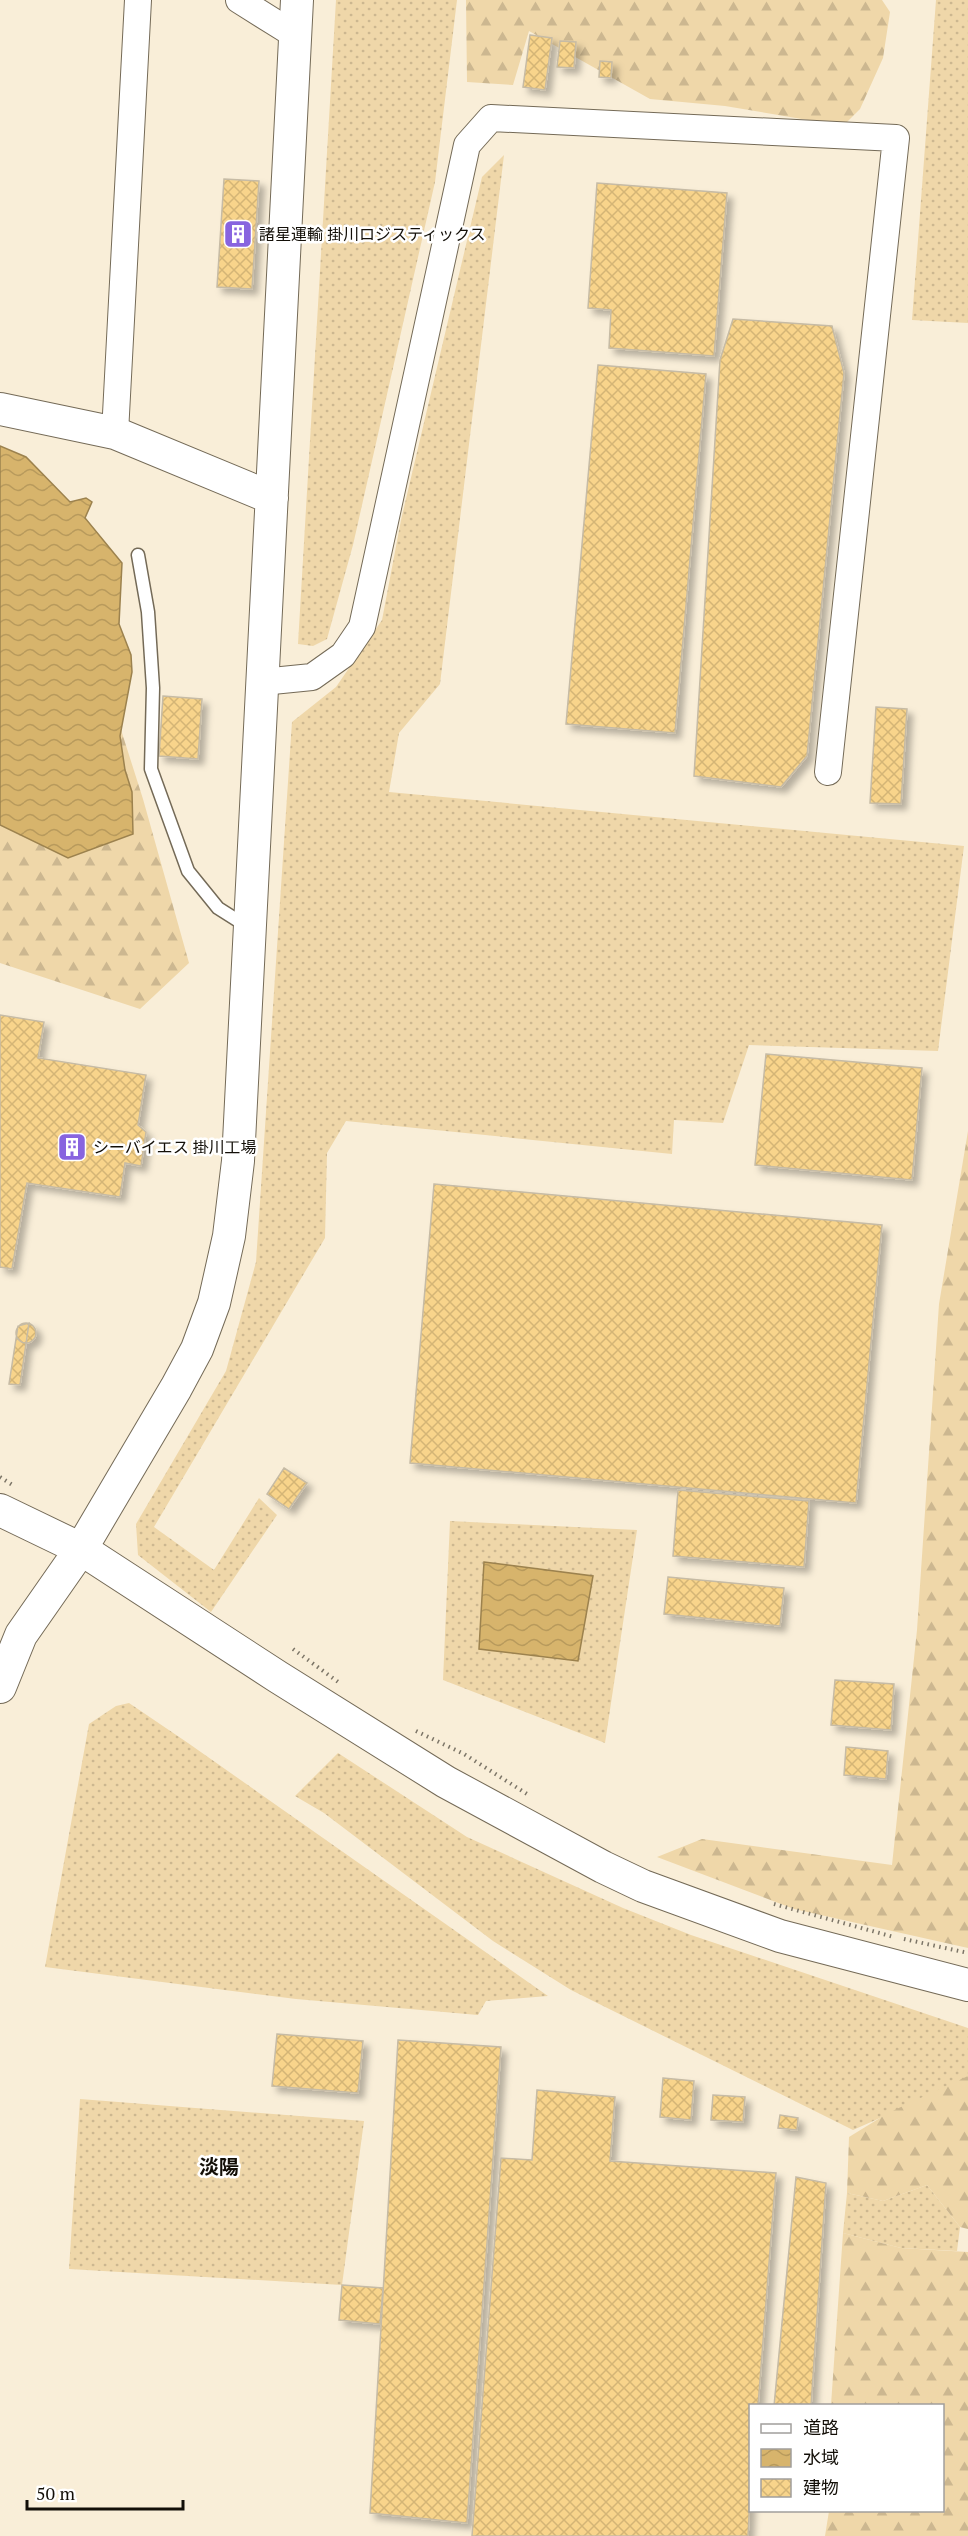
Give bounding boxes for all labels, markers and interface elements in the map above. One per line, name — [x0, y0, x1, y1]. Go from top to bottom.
building icon: 諸星運輸 掛川ロジスティックス — [222, 218, 254, 250]
place label: 諸星運輸 掛川ロジスティックス — [259, 223, 485, 245]
building icon: シーバイエス 掛川工場 — [56, 1131, 88, 1163]
place label: シーバイエス 掛川工場 — [93, 1136, 257, 1158]
district label: 淡陽 — [199, 2153, 239, 2180]
legend — [749, 2404, 944, 2512]
text: 道路 — [803, 2415, 839, 2439]
text: 水域 — [803, 2445, 839, 2469]
scale bar — [27, 2473, 183, 2511]
text: 建物 — [803, 2475, 839, 2499]
text: 50 m — [36, 2481, 76, 2505]

